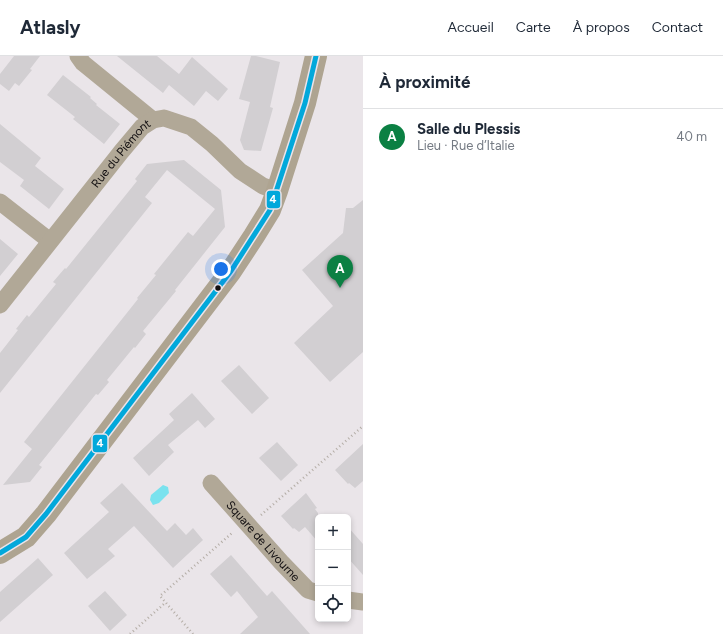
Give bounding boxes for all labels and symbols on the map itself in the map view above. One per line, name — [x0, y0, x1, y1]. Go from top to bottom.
street label: Rue du Piémont — [88, 116, 154, 191]
line badge: 4 — [266, 190, 281, 209]
text: 4 — [270, 193, 277, 206]
pin: A — [327, 255, 353, 288]
your location — [211, 259, 231, 279]
unlabelled marker — [213, 283, 223, 293]
line badge: 4 — [92, 434, 108, 453]
text: 4 — [97, 437, 104, 450]
street label: Square de Livourne — [223, 498, 303, 585]

